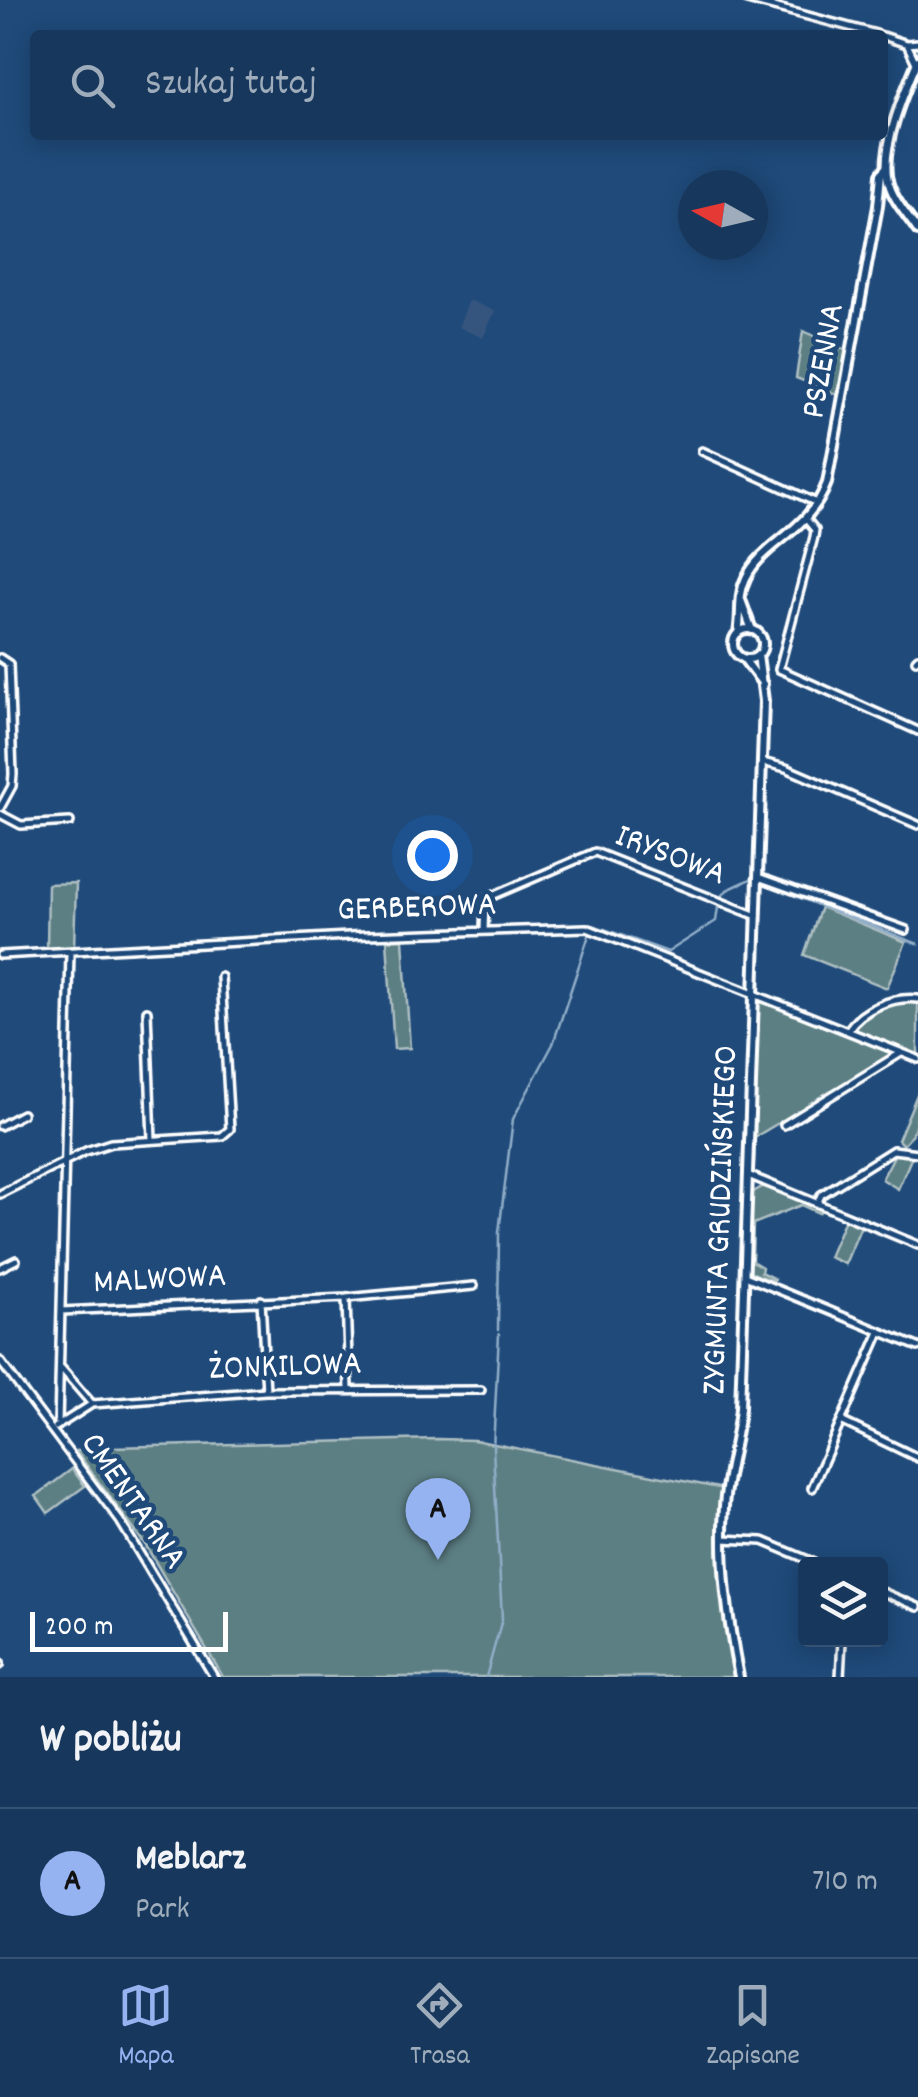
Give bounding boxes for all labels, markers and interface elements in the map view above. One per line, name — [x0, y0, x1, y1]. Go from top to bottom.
search box — [30, 30, 888, 140]
icon: search — [65, 58, 120, 113]
text: Szukaj tutaj — [145, 58, 317, 113]
north arrow — [678, 170, 768, 260]
street label: PSZENNA — [790, 299, 860, 423]
street label: IRYSOWA — [607, 813, 733, 901]
your location — [407, 830, 458, 881]
street label: GERBEROWA — [336, 881, 498, 937]
street label: ZYGMUNTA GRUDZIŃSKIEGO — [691, 1044, 753, 1396]
street label: MALWOWA — [92, 1253, 228, 1309]
street label: ŻONKILOWA — [207, 1340, 363, 1396]
street label: CMENTARNA — [66, 1423, 198, 1581]
pin: A — [406, 1478, 470, 1560]
map controls — [798, 1557, 888, 1647]
button: layers — [798, 1557, 888, 1647]
scale bar — [30, 1607, 228, 1652]
text: 200 m — [45, 1609, 113, 1649]
text: W pobliżu — [40, 1712, 182, 1772]
text: Meblarz — [135, 1833, 246, 1888]
text: A — [64, 1860, 81, 1906]
text: 710 m — [812, 1860, 878, 1906]
text: Park — [135, 1888, 190, 1934]
tab: Mapa — [118, 1978, 174, 2078]
tab: Trasa — [410, 1978, 470, 2078]
tab: Zapisane — [706, 1978, 800, 2078]

